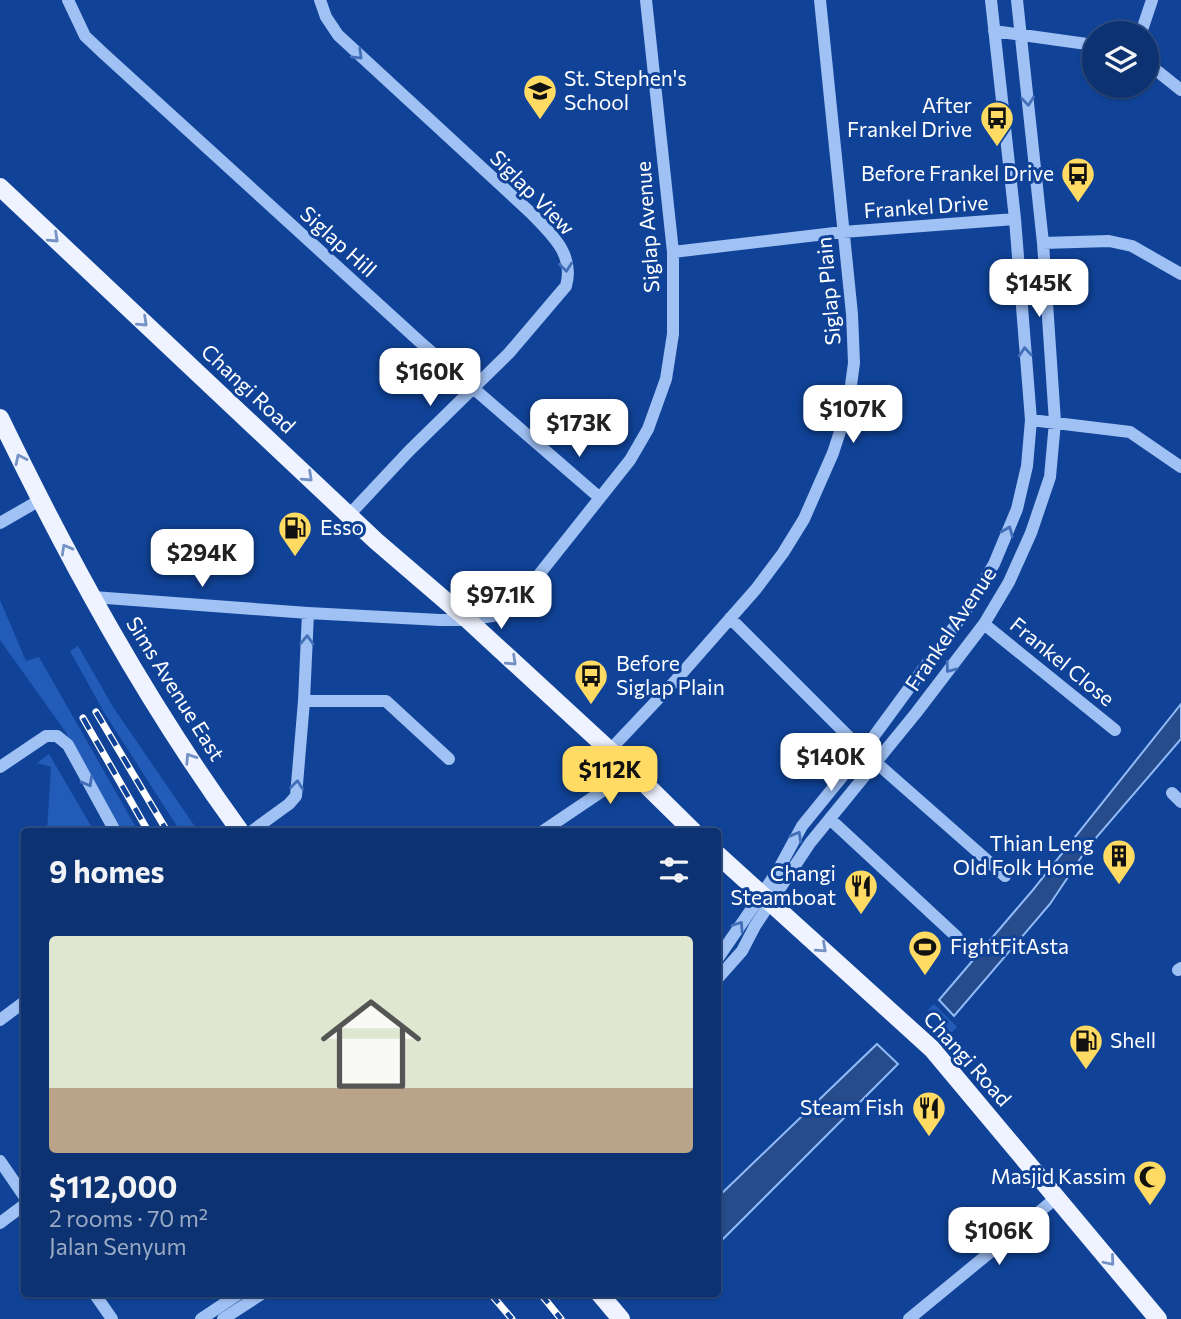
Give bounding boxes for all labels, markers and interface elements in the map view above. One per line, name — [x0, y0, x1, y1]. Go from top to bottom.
map controls — [1082, 21, 1159, 98]
button: layers — [1082, 21, 1159, 98]
one-way arrow — [350, 46, 363, 59]
place label: St. Stephen's School — [564, 65, 687, 114]
school or university icon: St. Stephen's School — [521, 72, 559, 121]
place label: After Frankel Drive — [847, 92, 972, 141]
one-way arrow — [1020, 96, 1035, 107]
bus stop icon: After Frankel Drive — [978, 99, 1016, 148]
street label: Siglap View — [486, 144, 581, 240]
bus stop icon: Before Frankel Drive — [1059, 155, 1097, 204]
street label: Siglap Avenue — [629, 160, 664, 294]
place label: Before Frankel Drive — [861, 160, 1054, 185]
street label: Frankel Drive — [863, 189, 989, 222]
street label: Siglap Hill — [296, 200, 382, 282]
one-way arrow — [46, 230, 59, 243]
street label: Siglap Plain — [810, 236, 845, 346]
pin: $145K — [990, 260, 1088, 319]
one-way arrow — [559, 261, 574, 273]
text: $145K — [1005, 268, 1073, 296]
one-way arrow — [135, 313, 148, 326]
street label: Changi Road — [197, 338, 301, 438]
one-way arrow — [1018, 347, 1033, 358]
pin: $160K — [381, 348, 479, 408]
text: $160K — [395, 357, 465, 385]
pin: $107K — [804, 386, 902, 445]
text: $107K — [819, 394, 887, 422]
pin: $173K — [530, 400, 628, 459]
text: $173K — [546, 408, 612, 436]
one-way arrow — [14, 454, 28, 466]
one-way arrow — [300, 469, 313, 482]
fuel station icon: Esso — [276, 509, 314, 558]
place label: Esso — [320, 514, 364, 539]
one-way arrow — [1000, 525, 1014, 538]
pin: $294K — [153, 530, 251, 589]
text: $294K — [167, 538, 237, 566]
one-way arrow — [61, 543, 74, 556]
street label: Frankel Avenue — [899, 561, 1000, 695]
pin: $97.1K — [444, 572, 558, 631]
text: $97.1K — [467, 580, 535, 608]
street label: Frankel Close — [1006, 611, 1120, 711]
street label: Sims Avenue East — [122, 612, 231, 765]
one-way arrow — [299, 634, 314, 645]
place label: Before Siglap Plain — [616, 650, 725, 699]
one-way arrow — [504, 653, 517, 665]
bus stop icon: Before Siglap Plain — [572, 657, 610, 706]
one-way arrow — [946, 661, 958, 673]
pin: $140K — [782, 734, 880, 793]
text: $140K — [796, 742, 866, 770]
pin: $112K — [561, 746, 659, 806]
one-way arrow — [185, 752, 198, 765]
text: $112K — [578, 755, 642, 783]
one-way arrow — [80, 775, 93, 787]
one-way arrow — [289, 779, 304, 790]
place label: Thian Leng Old Folk Home — [953, 830, 1094, 879]
one-way arrow — [789, 831, 802, 843]
building icon: Thian Leng Old Folk Home — [1100, 837, 1138, 886]
icon: filters — [655, 851, 693, 889]
text: 9 homes — [49, 852, 164, 889]
place label: Changi Steamboat — [730, 860, 836, 909]
restaurant icon: Changi Steamboat — [842, 867, 880, 916]
one-way arrow — [731, 921, 743, 934]
sports icon: FightFitAsta — [906, 928, 944, 977]
place label: FightFitAsta — [950, 933, 1069, 958]
one-way arrow — [814, 940, 827, 952]
icon: home — [308, 981, 434, 1107]
street label: Changi Road — [919, 1005, 1017, 1111]
fuel station icon: Shell — [1067, 1022, 1105, 1071]
place label: Shell — [1110, 1027, 1156, 1052]
restaurant icon: Steam Fish — [910, 1089, 948, 1138]
place label: Steam Fish — [800, 1094, 904, 1119]
mosque icon: Masjid Kassim — [1131, 1158, 1169, 1207]
place label: Masjid Kassim — [991, 1163, 1126, 1188]
text: $112,000 — [49, 1167, 177, 1204]
text: 2 rooms · 70 m² — [49, 1204, 208, 1232]
pin: $106K — [950, 1208, 1048, 1267]
text: $106K — [964, 1216, 1034, 1244]
text: Jalan Senyum — [49, 1232, 187, 1260]
one-way arrow — [1102, 1253, 1114, 1266]

